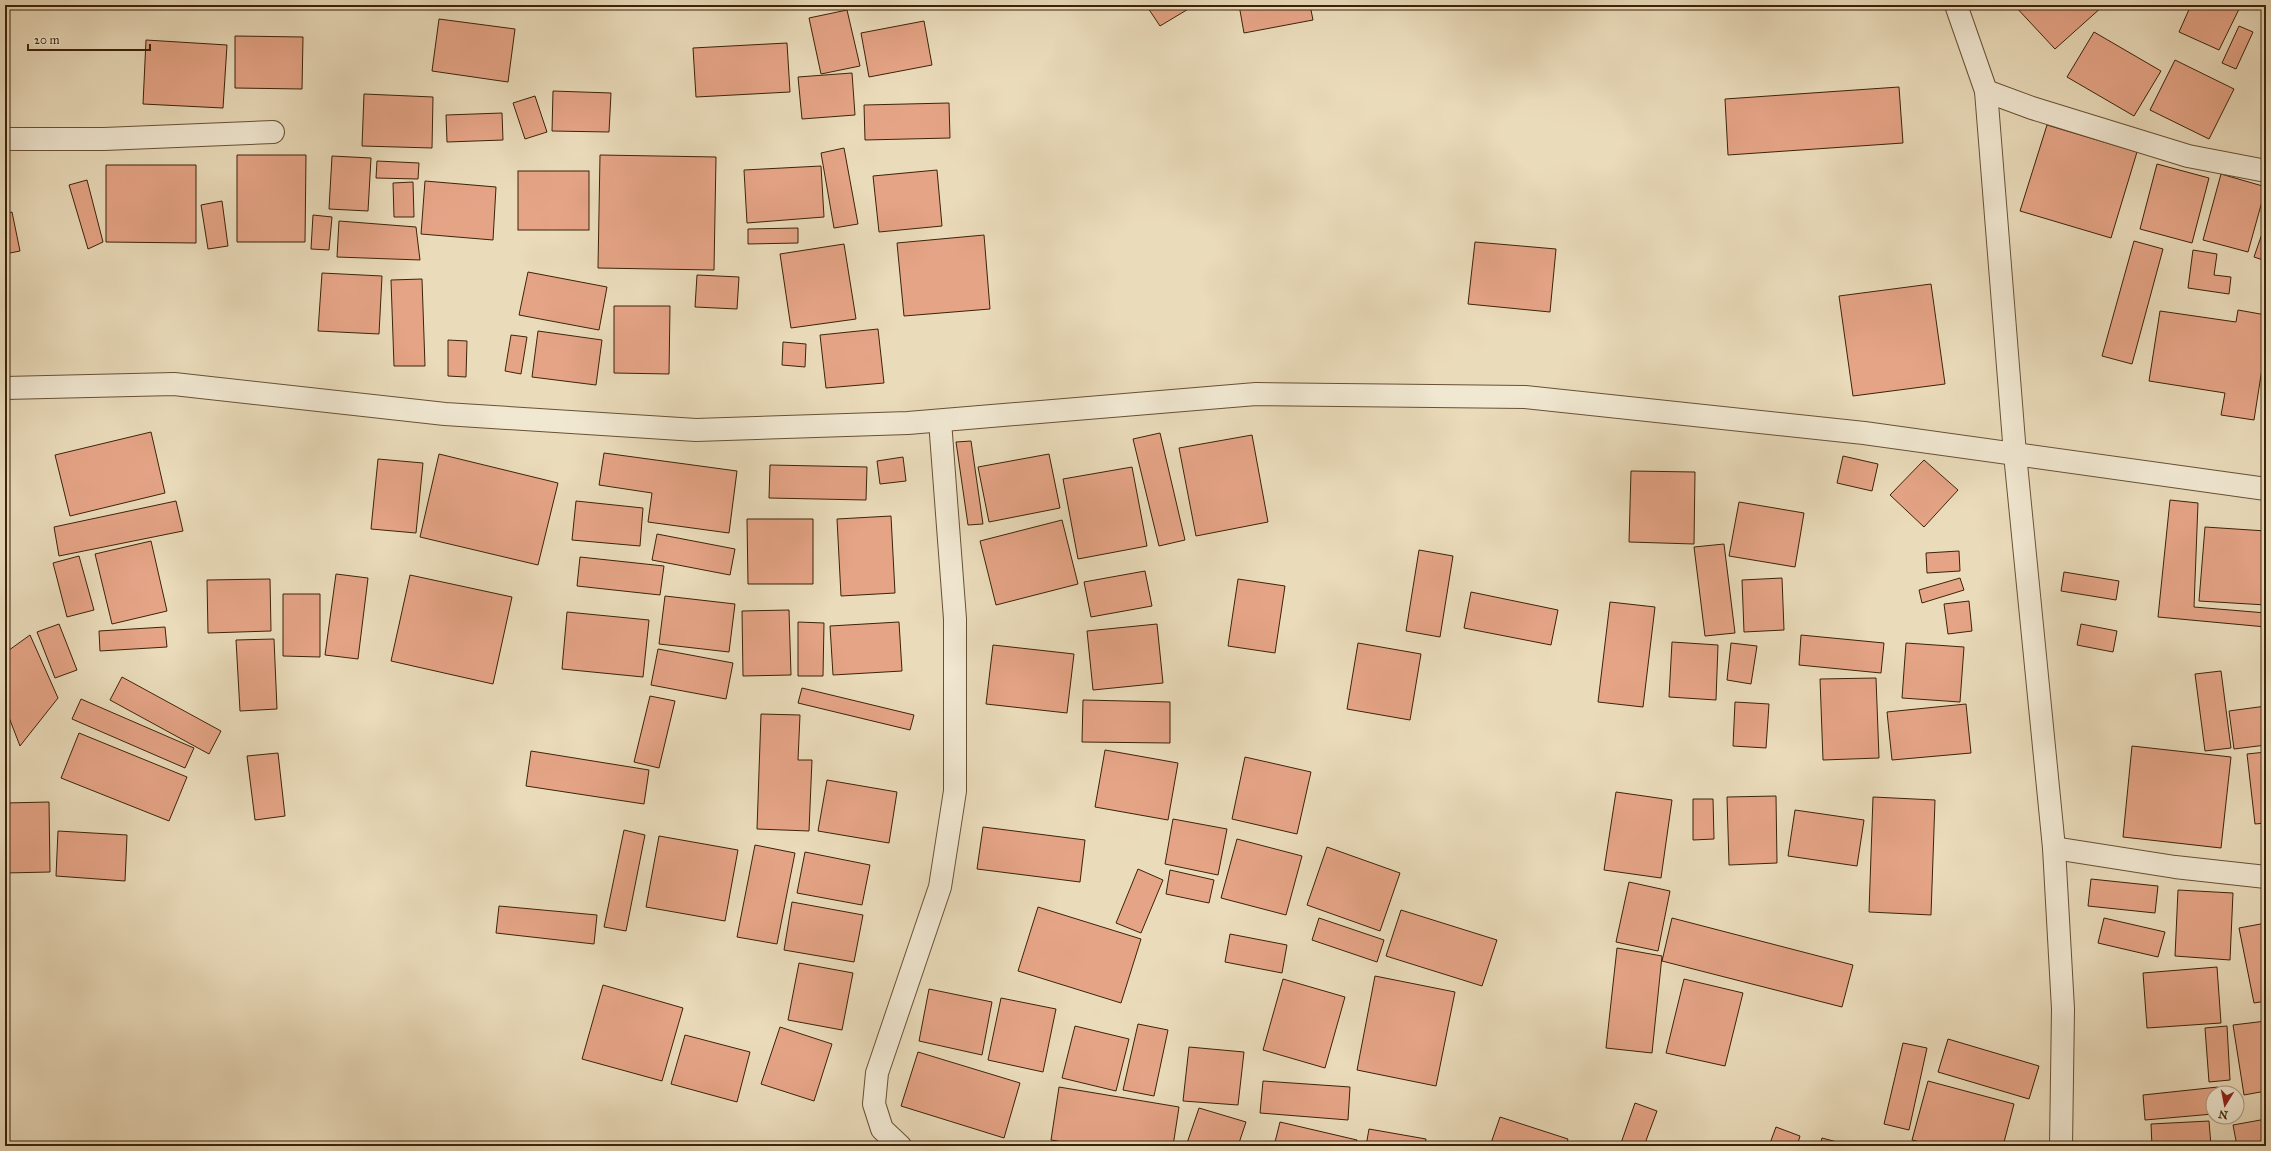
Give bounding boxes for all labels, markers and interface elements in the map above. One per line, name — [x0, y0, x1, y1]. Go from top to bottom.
scale bar — [28, 26, 150, 52]
text: 20 m — [34, 33, 60, 47]
north arrow — [2205, 1085, 2245, 1125]
text: N — [2217, 1107, 2229, 1122]

